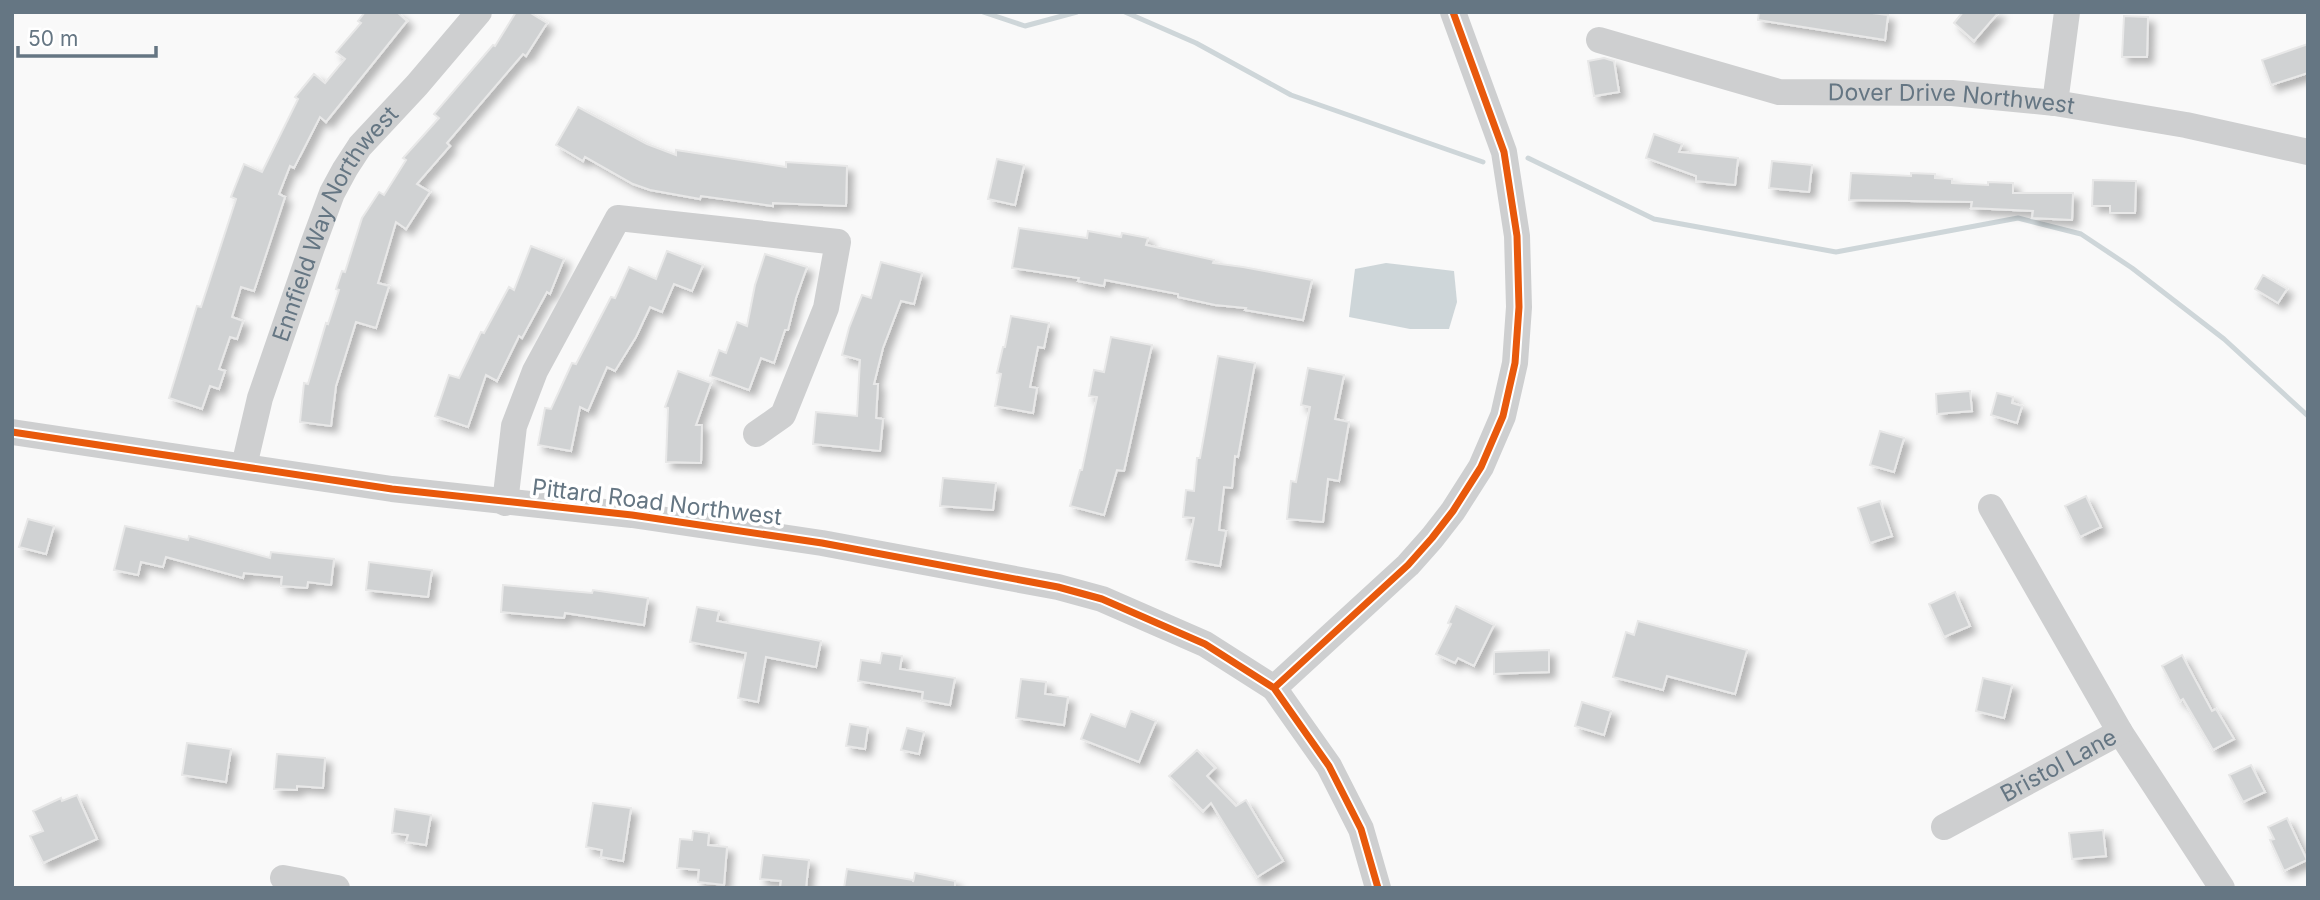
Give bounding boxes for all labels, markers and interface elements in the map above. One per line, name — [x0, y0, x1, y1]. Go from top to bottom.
scale bar — [18, 14, 156, 58]
text: 50 m — [28, 26, 78, 51]
street label: Dover Drive Northwest — [1828, 78, 2077, 120]
street label: Ennfield Way Northwest — [267, 100, 404, 345]
street label: Pittard Road Northwest — [531, 473, 784, 531]
street label: Bristol Lane — [1995, 723, 2121, 808]

